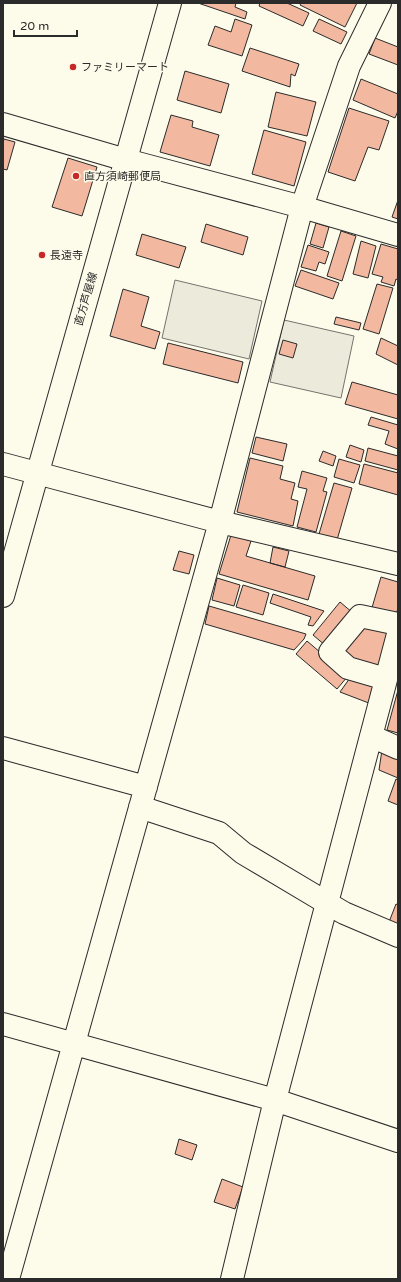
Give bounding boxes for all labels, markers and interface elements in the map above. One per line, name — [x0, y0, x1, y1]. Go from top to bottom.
scale bar — [14, 12, 77, 38]
text: 20 m — [20, 19, 49, 33]
place label: ファミリーマート — [81, 61, 169, 74]
marker: ファミリーマート — [68, 62, 78, 72]
place label: 直方須崎郵便局 — [84, 170, 161, 183]
marker: 直方須崎郵便局 — [71, 171, 81, 181]
place label: 長遠寺 — [50, 249, 83, 262]
marker: 長遠寺 — [37, 250, 47, 260]
street label: 直方芦屋線 — [72, 271, 100, 327]

